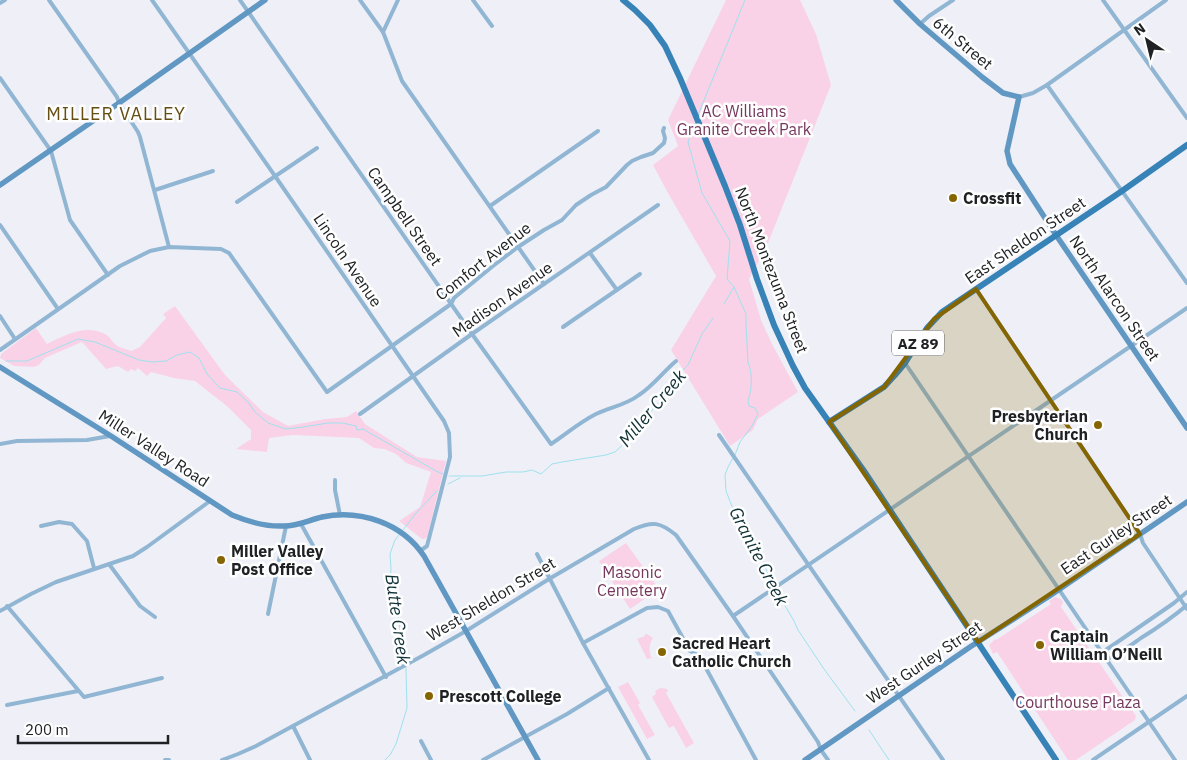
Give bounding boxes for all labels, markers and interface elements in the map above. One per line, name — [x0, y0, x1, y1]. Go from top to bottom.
street label: 6th Street — [929, 12, 997, 74]
north arrow — [1122, 15, 1172, 65]
text: N — [1130, 19, 1149, 40]
park label: AC Williams Granite Creek Park — [677, 101, 812, 139]
district label: MILLER VALLEY — [46, 102, 186, 125]
street label: Campbell Street — [364, 163, 446, 269]
street label: North Montezuma Street — [731, 184, 813, 356]
place label: Crossfit — [963, 188, 1021, 208]
marker: Crossfit — [947, 192, 959, 204]
street label: East Sheldon Street — [961, 192, 1089, 288]
street label: Lincoln Avenue — [309, 209, 387, 311]
street label: Comfort Avenue — [431, 217, 535, 304]
street label: North Alarcon Street — [1066, 231, 1164, 365]
street label: Madison Avenue — [448, 257, 556, 341]
road number: AZ 89 — [892, 330, 944, 356]
water label: Miller Creek — [613, 364, 691, 451]
street label: Miller Valley Road — [95, 405, 213, 491]
place label: Presbyterian Church — [991, 406, 1088, 444]
marker: Presbyterian Church — [1092, 419, 1104, 431]
street label: East Gurley Street — [1057, 489, 1175, 579]
water label: Granite Creek — [724, 503, 794, 610]
place label: Miller Valley Post Office — [231, 541, 324, 579]
street label: West Sheldon Street — [423, 553, 559, 645]
marker: Miller Valley Post Office — [215, 554, 227, 566]
park label: Masonic Cemetery — [597, 562, 667, 600]
water label: Butte Creek — [380, 572, 416, 666]
street label: West Gurley Street — [863, 616, 985, 708]
place label: Captain William O’Neill — [1050, 626, 1162, 664]
place label: Sacred Heart Catholic Church — [672, 633, 791, 671]
marker: Captain William O’Neill — [1034, 639, 1046, 651]
marker: Sacred Heart Catholic Church — [656, 646, 668, 658]
place label: Prescott College — [439, 686, 562, 706]
marker: Prescott College — [423, 690, 435, 702]
park label: Courthouse Plaza — [1015, 692, 1141, 712]
scale bar — [18, 712, 168, 744]
text: 200 m — [25, 720, 69, 739]

